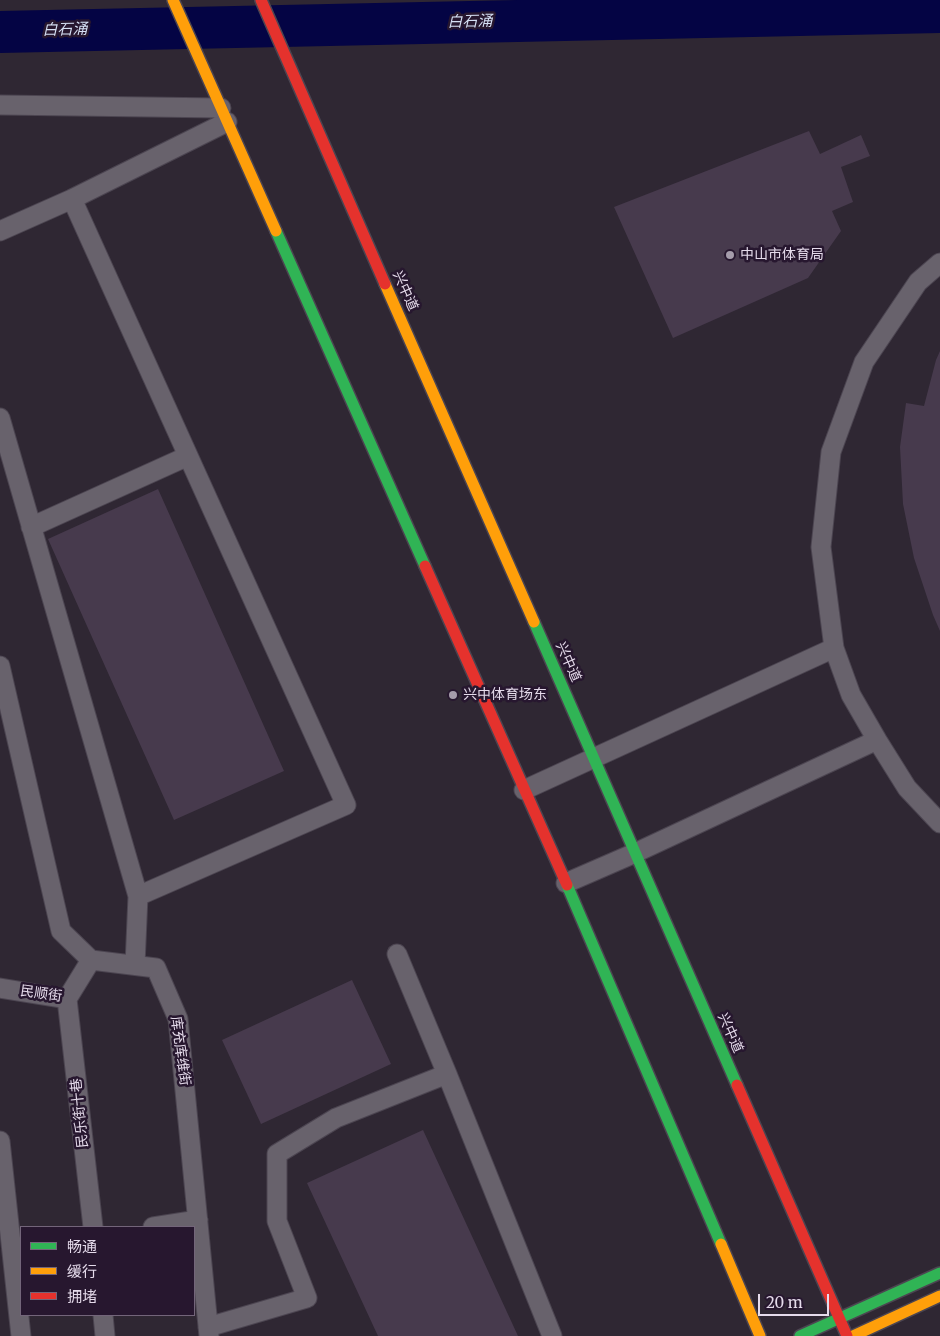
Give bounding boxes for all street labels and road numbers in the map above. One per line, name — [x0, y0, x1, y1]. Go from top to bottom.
street label: 兴中道 — [389, 268, 421, 314]
street label: 兴中道 — [552, 639, 584, 685]
street label: 民顺街 — [19, 983, 63, 1005]
street label: 兴中道 — [714, 1010, 746, 1056]
street label: 库充库维街 — [167, 1015, 193, 1087]
street label: 民乐街十巷 — [68, 1077, 92, 1149]

